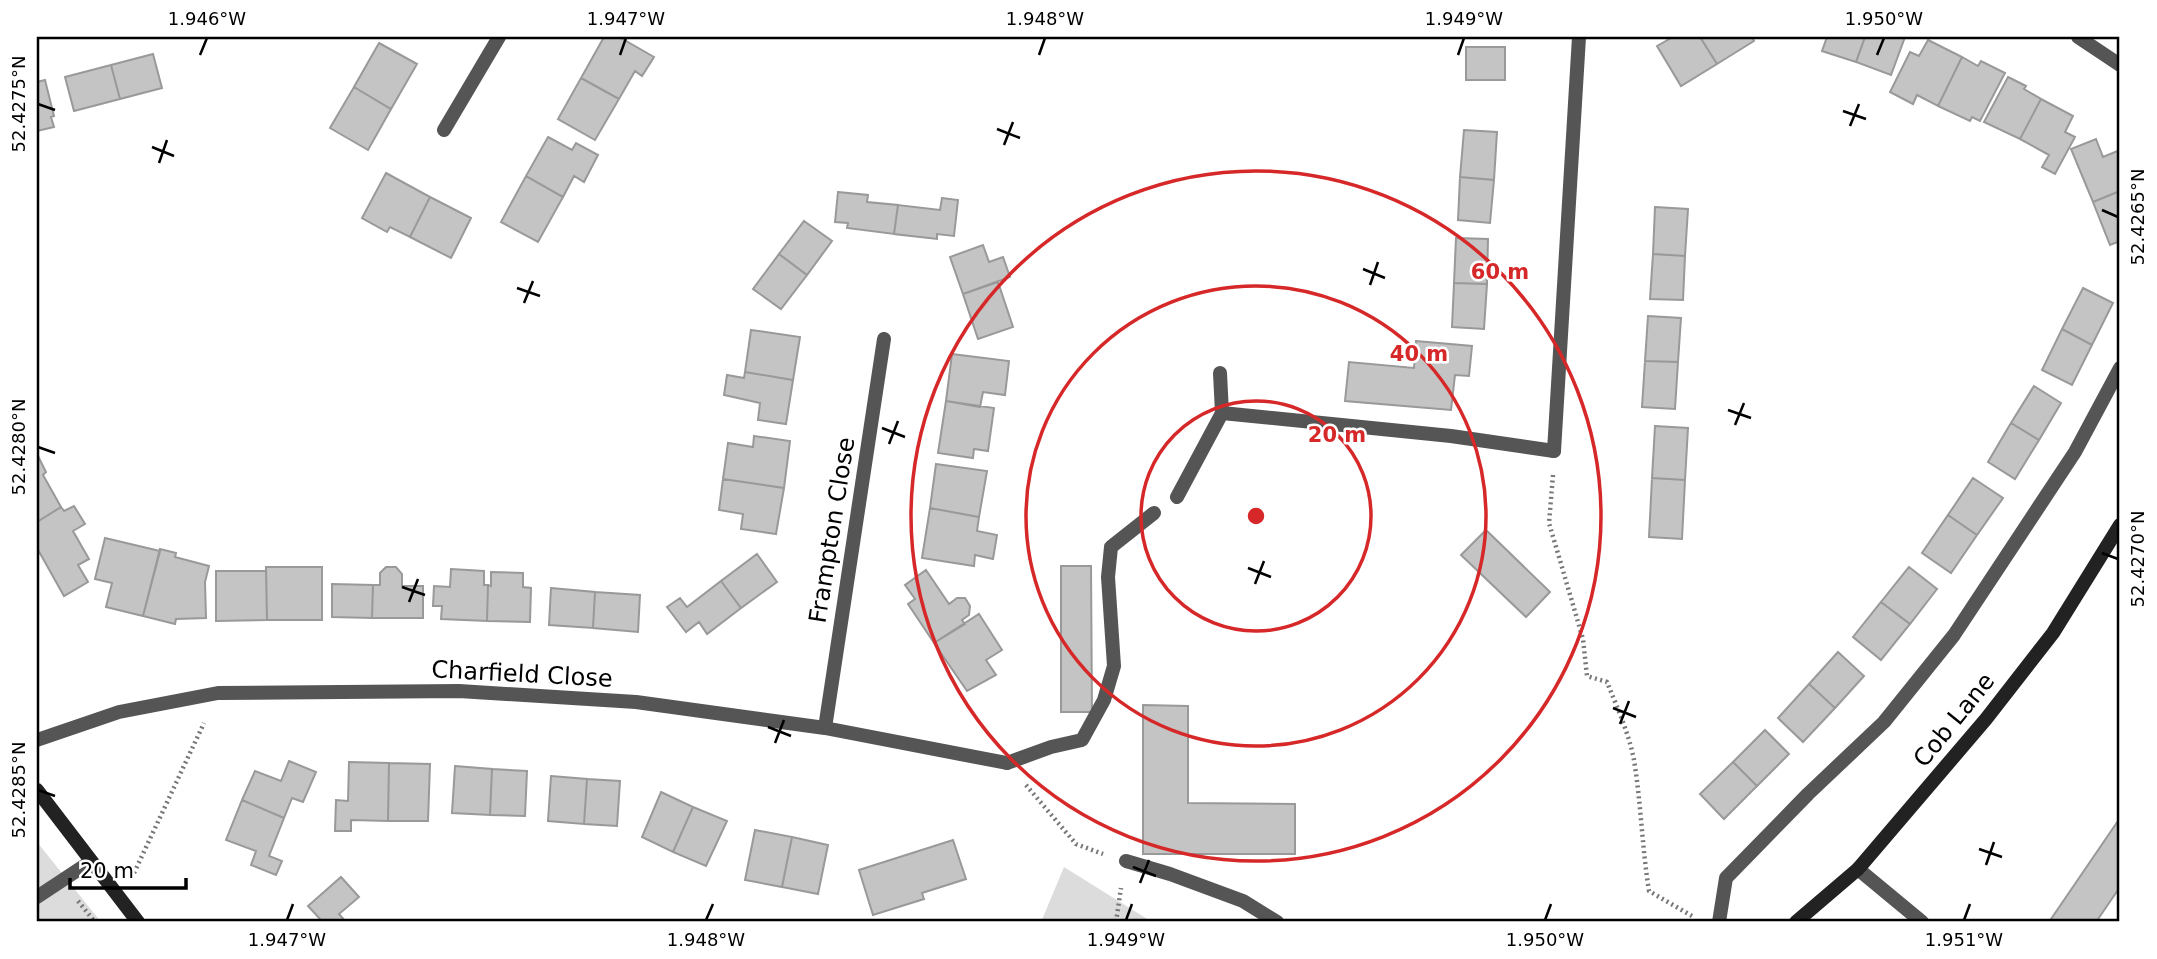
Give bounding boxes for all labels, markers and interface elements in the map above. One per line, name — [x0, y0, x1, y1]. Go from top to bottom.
text: 1.946°W — [168, 8, 246, 29]
text: 1.947°W — [587, 8, 665, 29]
text: 1.948°W — [1006, 8, 1084, 29]
text: 1.949°W — [1425, 8, 1503, 29]
text: 1.950°W — [1845, 8, 1923, 29]
text: 52.4275°N — [8, 56, 29, 152]
text: 52.4265°N — [2127, 169, 2148, 265]
text: 60 m — [1471, 260, 1529, 284]
text: 40 m — [1390, 342, 1448, 366]
text: 52.4280°N — [8, 399, 29, 495]
text: 20 m — [1308, 423, 1366, 447]
street label: Frampton Close — [804, 435, 860, 625]
centre of rings — [1244, 504, 1268, 528]
text: 52.4270°N — [2127, 511, 2148, 607]
street label: Charfield Close — [431, 655, 613, 693]
street label: Cob Lane — [1908, 668, 2000, 772]
text: 52.4285°N — [8, 742, 29, 838]
scale bar — [70, 847, 186, 891]
text: 20 m — [80, 859, 134, 883]
text: 1.947°W — [248, 929, 326, 950]
text: 1.948°W — [667, 929, 745, 950]
text: 1.949°W — [1087, 929, 1165, 950]
text: 1.950°W — [1506, 929, 1584, 950]
text: 1.951°W — [1925, 929, 2003, 950]

